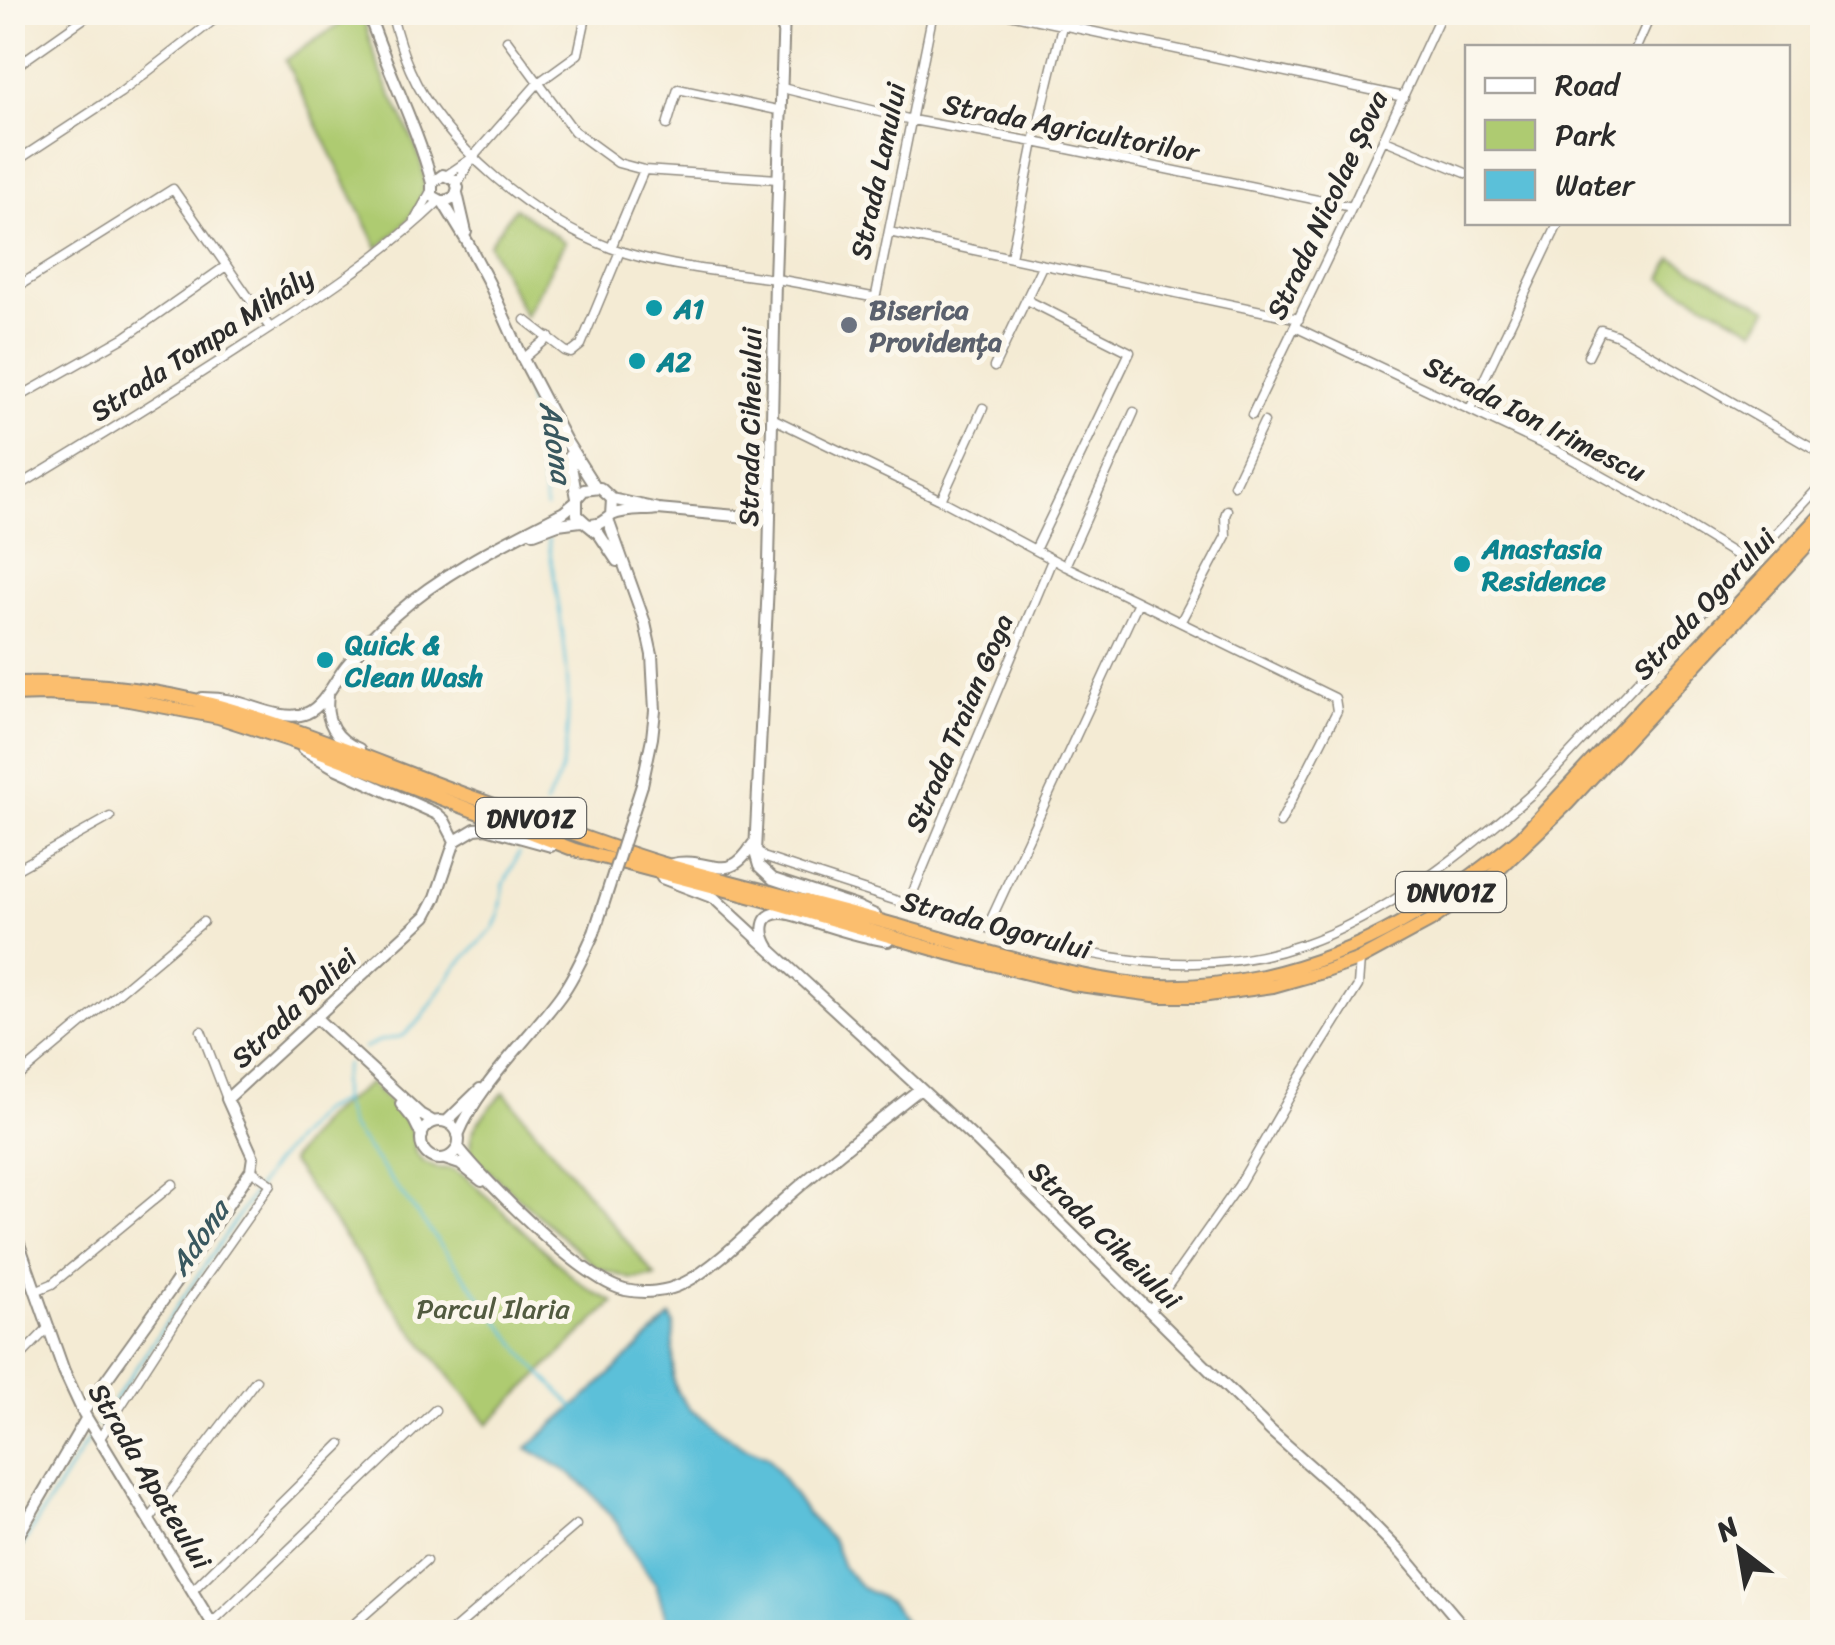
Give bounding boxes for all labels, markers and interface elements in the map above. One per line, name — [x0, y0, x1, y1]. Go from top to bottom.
legend — [1465, 45, 1790, 225]
text: Road — [1555, 58, 1622, 112]
street label: Strada Lanului — [835, 77, 921, 264]
street label: Strada Agricultorilor — [939, 79, 1205, 177]
street label: Strada Nicolae Șova — [1252, 81, 1402, 328]
text: Park — [1555, 108, 1617, 162]
text: Water — [1555, 158, 1636, 212]
street label: Strada Tompa Mihály — [80, 253, 324, 435]
place label: A1 — [673, 284, 704, 333]
place label: Biserica Providența — [869, 285, 1002, 366]
marker: A1 — [643, 297, 665, 319]
marker: Biserica Providența — [838, 314, 860, 336]
street label: Strada Ciheiului — [724, 326, 776, 527]
place label: A2 — [656, 337, 692, 386]
street label: Strada Ion Irimescu — [1415, 342, 1655, 496]
marker: A2 — [626, 350, 648, 372]
water label: Adona — [523, 396, 590, 491]
street label: Strada Ogorului — [1620, 515, 1789, 692]
place label: Anastasia Residence — [1481, 524, 1606, 605]
marker: Anastasia Residence — [1451, 553, 1473, 575]
street label: Strada Traian Goga — [891, 606, 1027, 840]
place label: Quick & Clean Wash — [344, 620, 484, 701]
marker: Quick & Clean Wash — [314, 649, 336, 671]
road number: DNVO1Z — [476, 798, 586, 838]
road number: DNVO1Z — [1396, 872, 1506, 912]
street label: Strada Ogorului — [896, 876, 1098, 974]
street label: Strada Daliei — [219, 935, 370, 1081]
street label: Strada Ciheiului — [1016, 1148, 1195, 1323]
water label: Adona — [153, 1186, 247, 1288]
park label: Parcul Ilaria — [416, 1284, 571, 1333]
street label: Strada Apateului — [75, 1373, 226, 1580]
north arrow — [1690, 1500, 1790, 1600]
text: N — [1706, 1503, 1749, 1556]

